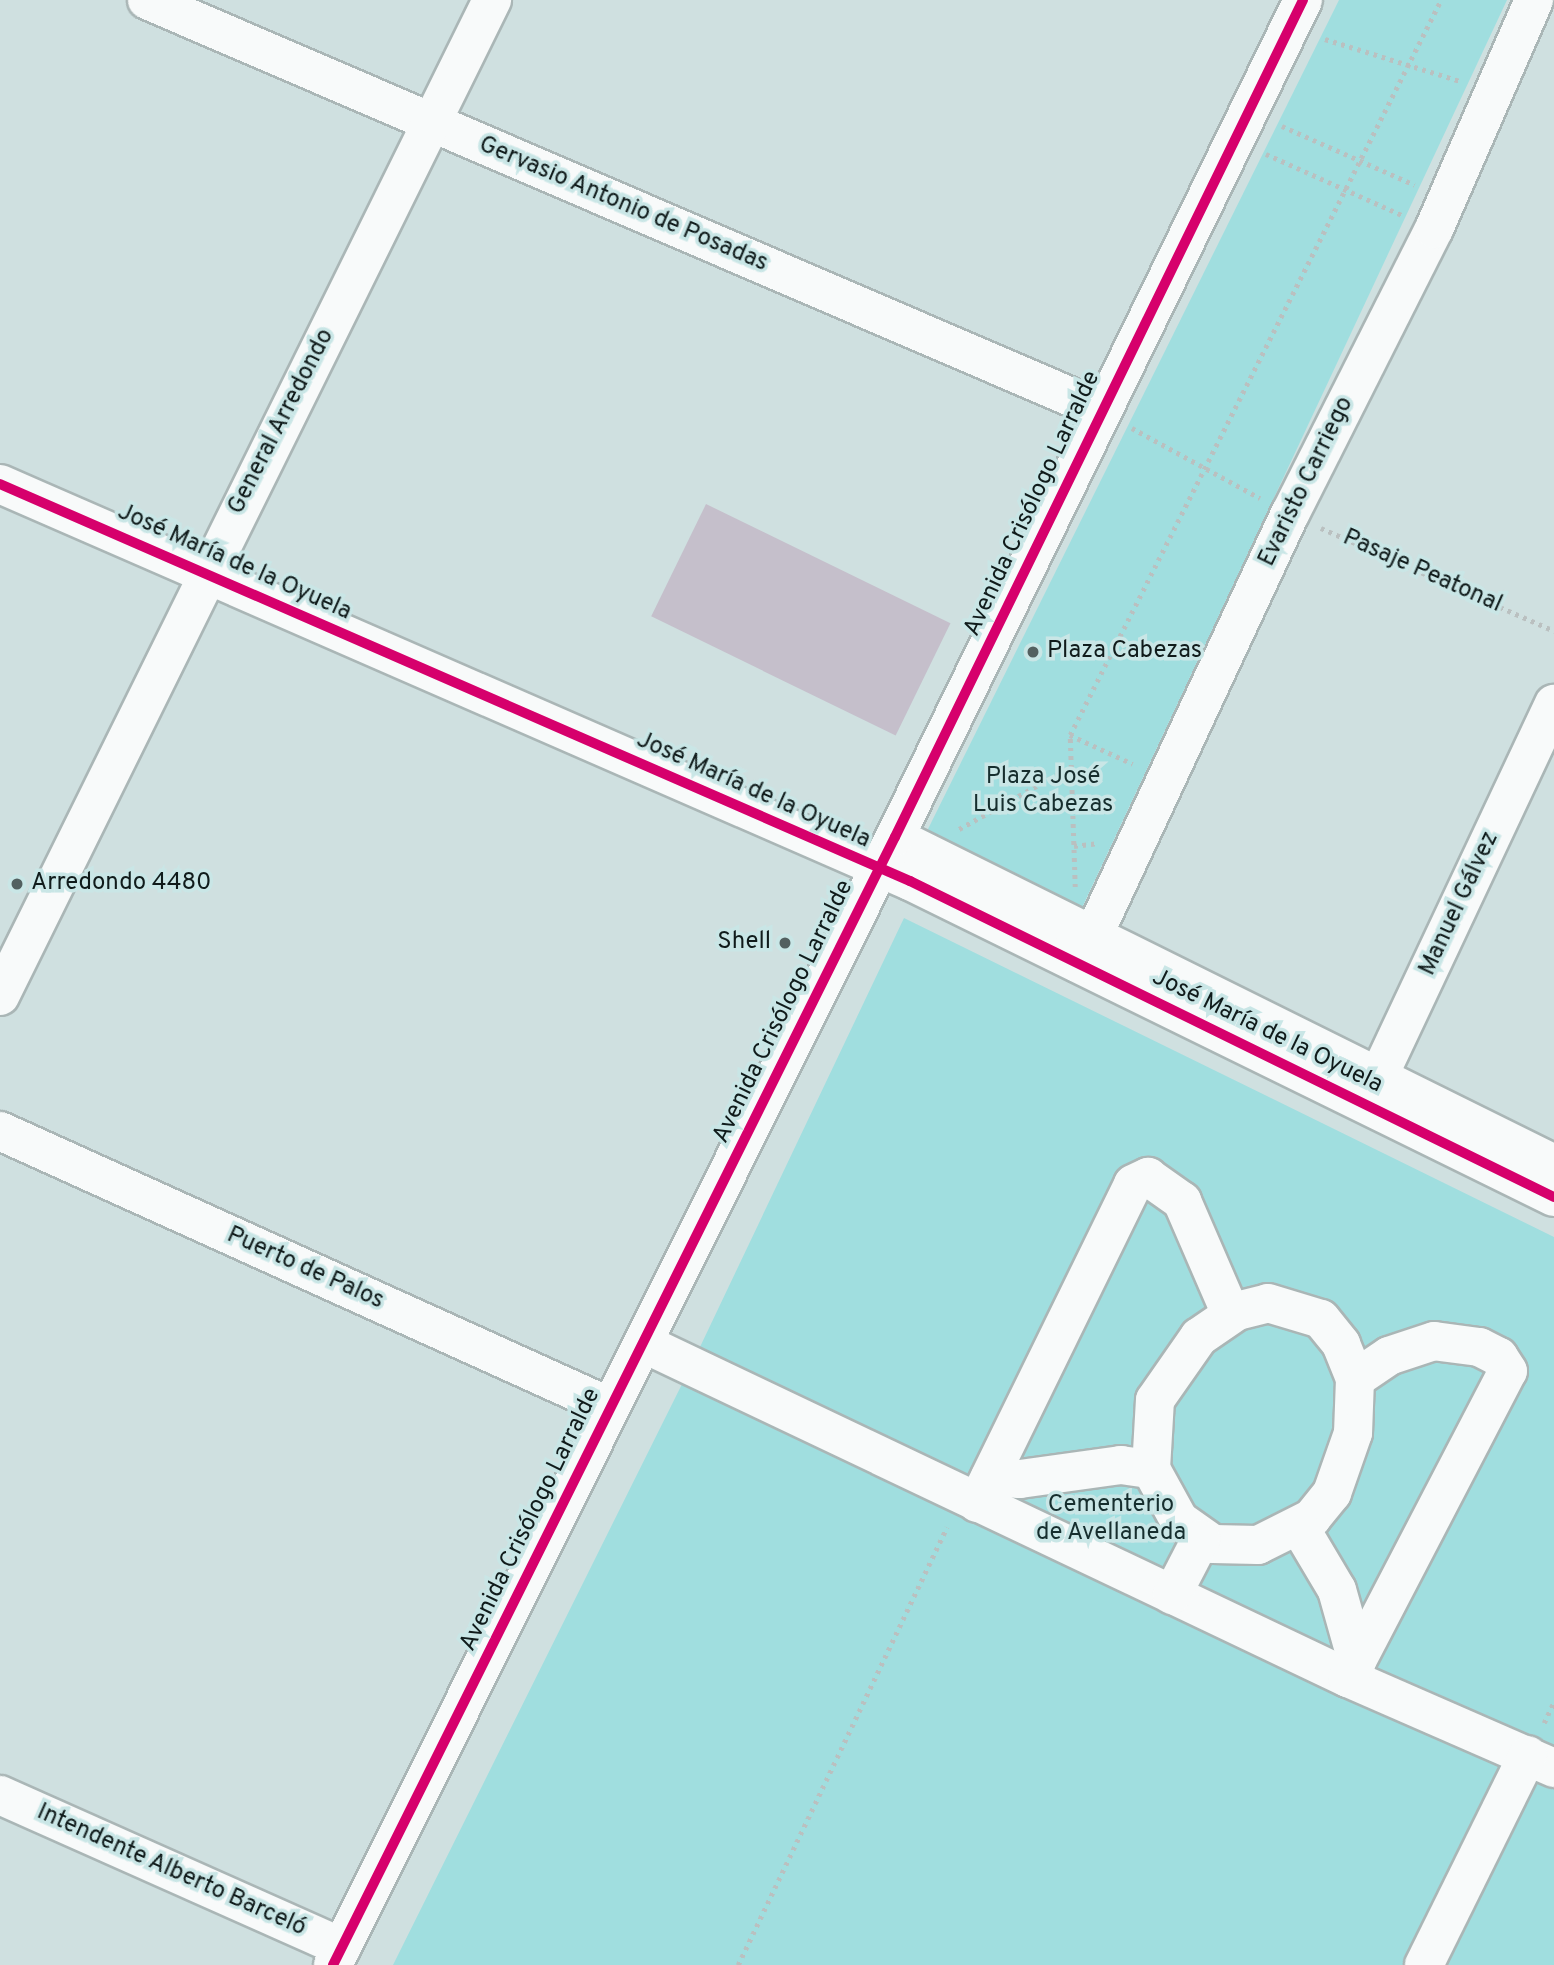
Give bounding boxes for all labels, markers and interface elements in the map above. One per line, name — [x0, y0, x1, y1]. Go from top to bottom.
street label: Gervasio Antonio de Posadas — [474, 131, 772, 279]
street label: General Arredondo — [223, 324, 341, 520]
street label: Avenida Crisólogo Larralde — [959, 367, 1107, 641]
street label: Evaristo Carriego — [1253, 392, 1361, 572]
street label: José María de la Oyuela — [113, 498, 355, 628]
street label: Pasaje Peatonal — [1338, 524, 1506, 620]
place label: Plaza Cabezas — [1047, 638, 1202, 666]
marker: Plaza Cabezas — [1025, 644, 1041, 660]
street label: José María de la Oyuela — [632, 726, 874, 856]
park label: Plaza José Luis Cabezas — [973, 764, 1113, 820]
street label: Manuel Gálvez — [1414, 827, 1506, 981]
place label: Arredondo 4480 — [31, 870, 211, 898]
marker: Arredondo 4480 — [9, 876, 25, 892]
street label: Avenida Crisólogo Larralde — [708, 876, 860, 1148]
place label: Shell — [717, 929, 771, 957]
marker: Shell — [777, 935, 793, 951]
street label: José María de la Oyuela — [1147, 964, 1387, 1100]
street label: Puerto de Palos — [222, 1222, 388, 1316]
street label: Avenida Crisólogo Larralde — [455, 1384, 607, 1656]
park label: Cementerio de Avellaneda — [1035, 1492, 1187, 1548]
street label: Intendente Alberto Barceló — [32, 1798, 310, 1944]

